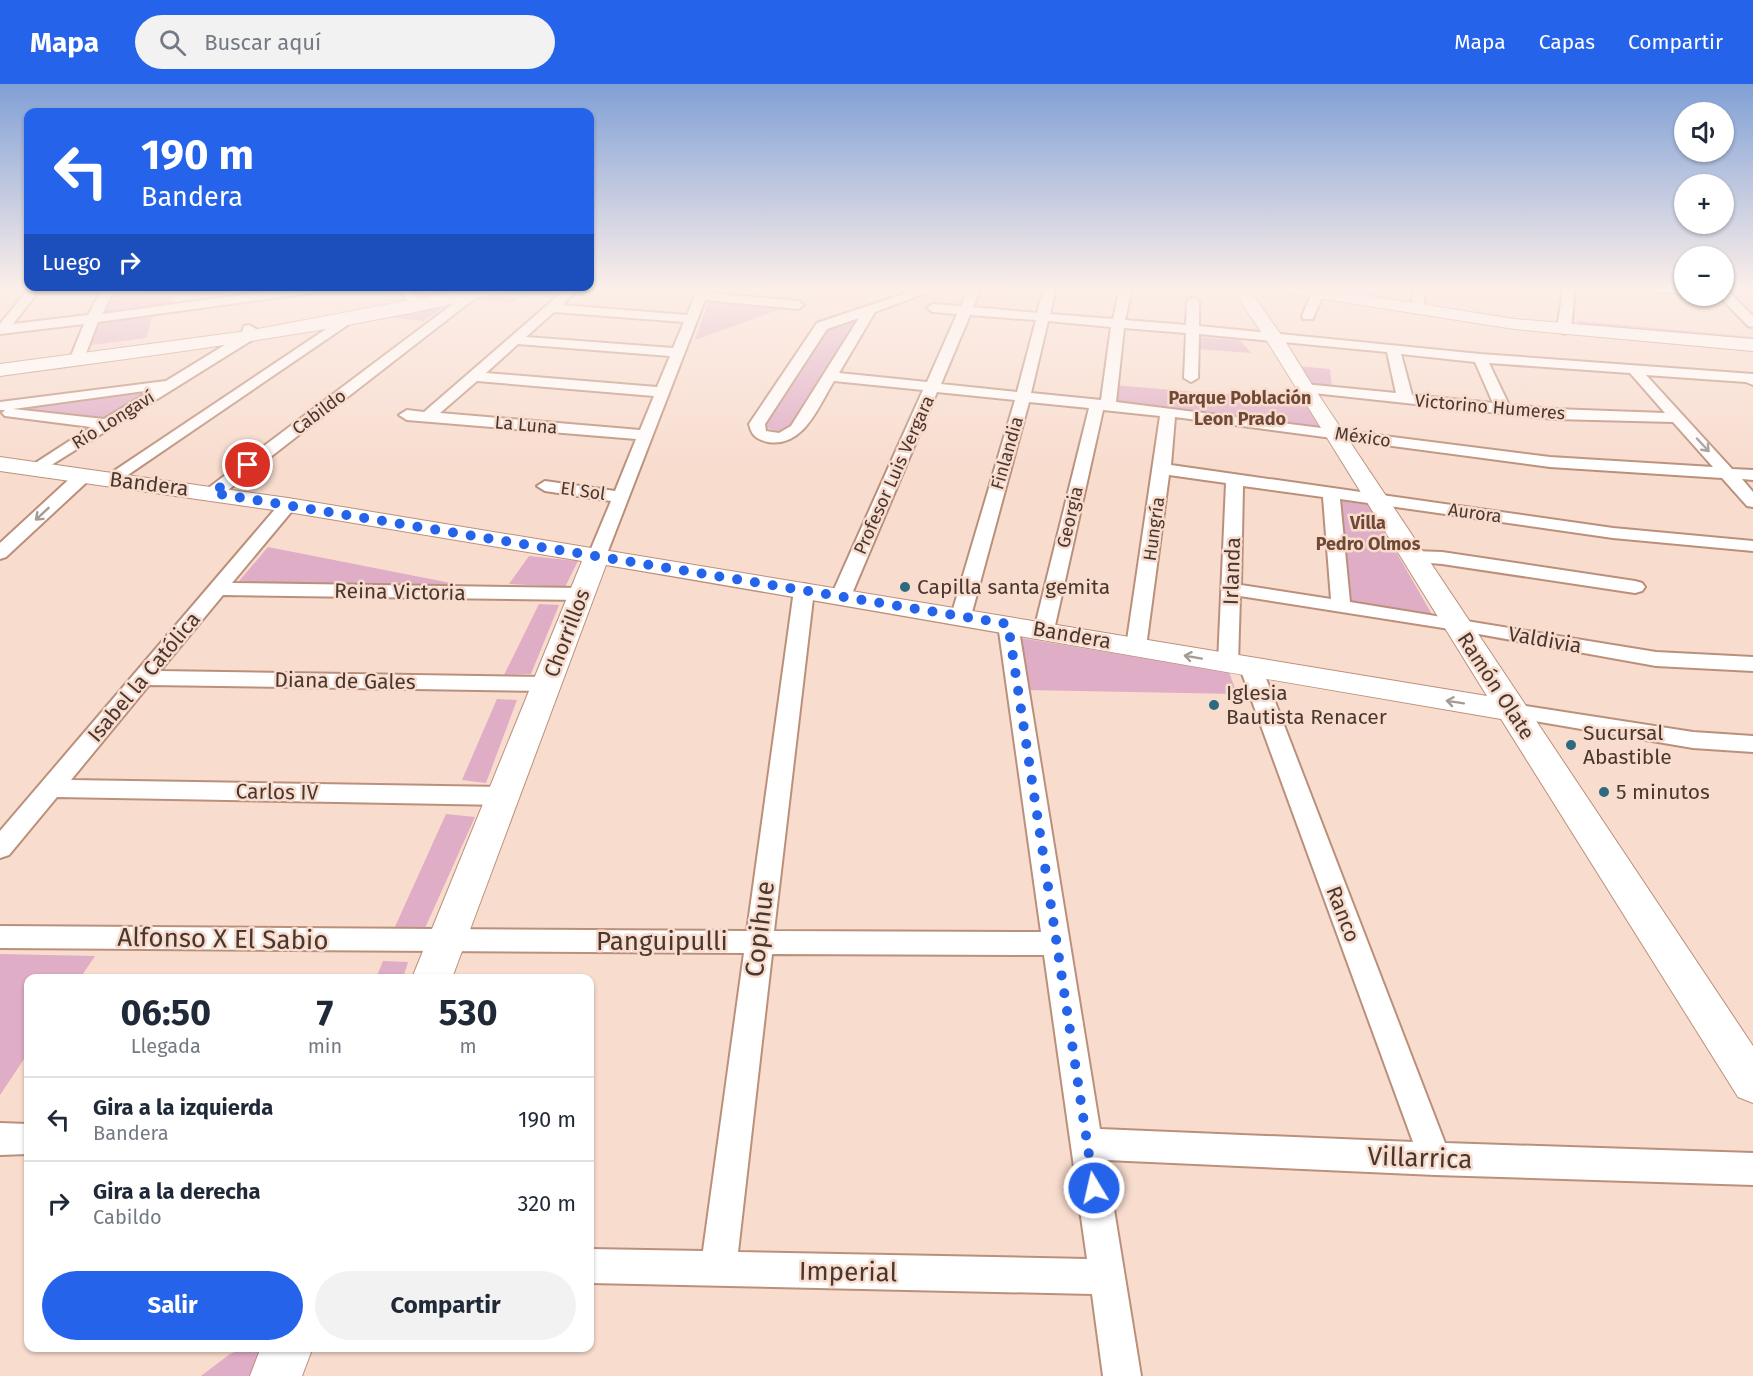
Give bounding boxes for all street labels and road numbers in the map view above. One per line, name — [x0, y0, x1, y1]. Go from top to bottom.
street label: Cabildo — [288, 385, 350, 439]
street label: Río Longaví — [68, 386, 158, 454]
street label: Victorino Humeres — [1414, 389, 1566, 425]
street label: Profesor Luis Vergara — [849, 392, 939, 558]
street label: La Luna — [494, 411, 558, 439]
street label: Finlandia — [986, 414, 1028, 492]
street label: México — [1334, 422, 1392, 452]
street label: Bandera — [108, 466, 190, 502]
street label: El Sol — [559, 477, 607, 505]
street label: Georgia — [1052, 484, 1088, 550]
street label: Hungría — [1139, 496, 1169, 562]
street label: Aurora — [1447, 498, 1503, 528]
street label: Irlanda — [1218, 537, 1246, 605]
street label: Reina Victoria — [334, 578, 466, 606]
street label: Chorrillos — [538, 585, 596, 681]
street label: Isabel la Católica — [82, 607, 206, 747]
street label: Bandera — [1031, 615, 1113, 655]
street label: Valdivia — [1506, 621, 1584, 659]
street label: Ramón Olate — [1452, 627, 1540, 745]
street label: Diana de Gales — [274, 667, 416, 695]
street label: Carlos IV — [235, 778, 319, 806]
street label: Copihue — [739, 879, 781, 979]
street label: Ranco — [1320, 882, 1366, 946]
street label: Alfonso X El Sabio — [117, 922, 329, 956]
street label: Panguipulli — [596, 926, 728, 957]
street label: Villarrica — [1367, 1141, 1473, 1175]
street label: Imperial — [799, 1256, 898, 1288]

